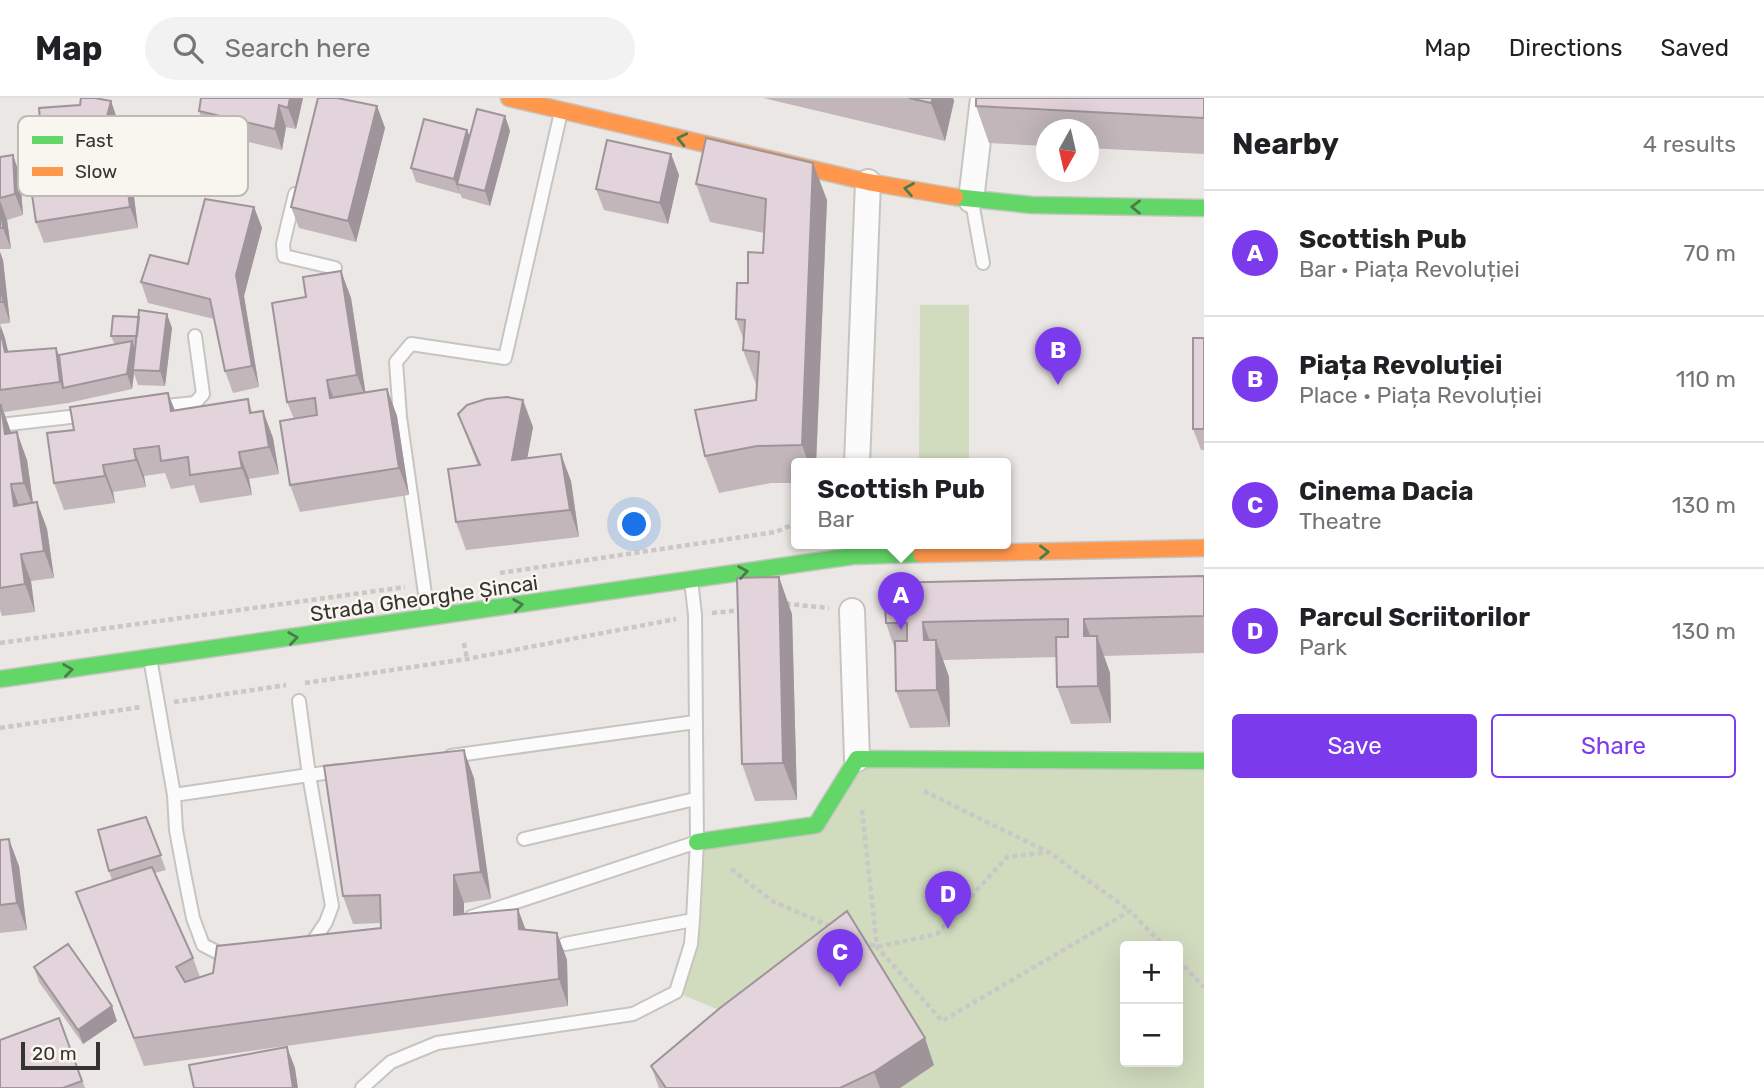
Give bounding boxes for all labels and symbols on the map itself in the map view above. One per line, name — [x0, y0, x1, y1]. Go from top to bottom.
legend — [18, 116, 248, 196]
north arrow — [1036, 119, 1099, 182]
text: Fast — [75, 129, 114, 152]
one-way arrow — [676, 133, 688, 147]
text: Slow — [75, 160, 117, 183]
one-way arrow — [903, 183, 915, 198]
one-way arrow — [1130, 199, 1141, 215]
pin: B — [1035, 327, 1081, 385]
your location — [617, 507, 651, 541]
one-way arrow — [1039, 544, 1049, 560]
one-way arrow — [737, 565, 749, 580]
street label: Strada Gheorghe Șincai — [308, 570, 540, 626]
pin: A — [878, 572, 924, 630]
one-way arrow — [512, 598, 524, 613]
one-way arrow — [287, 630, 299, 645]
one-way arrow — [62, 662, 73, 677]
pin: D — [925, 871, 971, 929]
pin: C — [817, 929, 863, 987]
scale bar — [21, 1039, 100, 1071]

